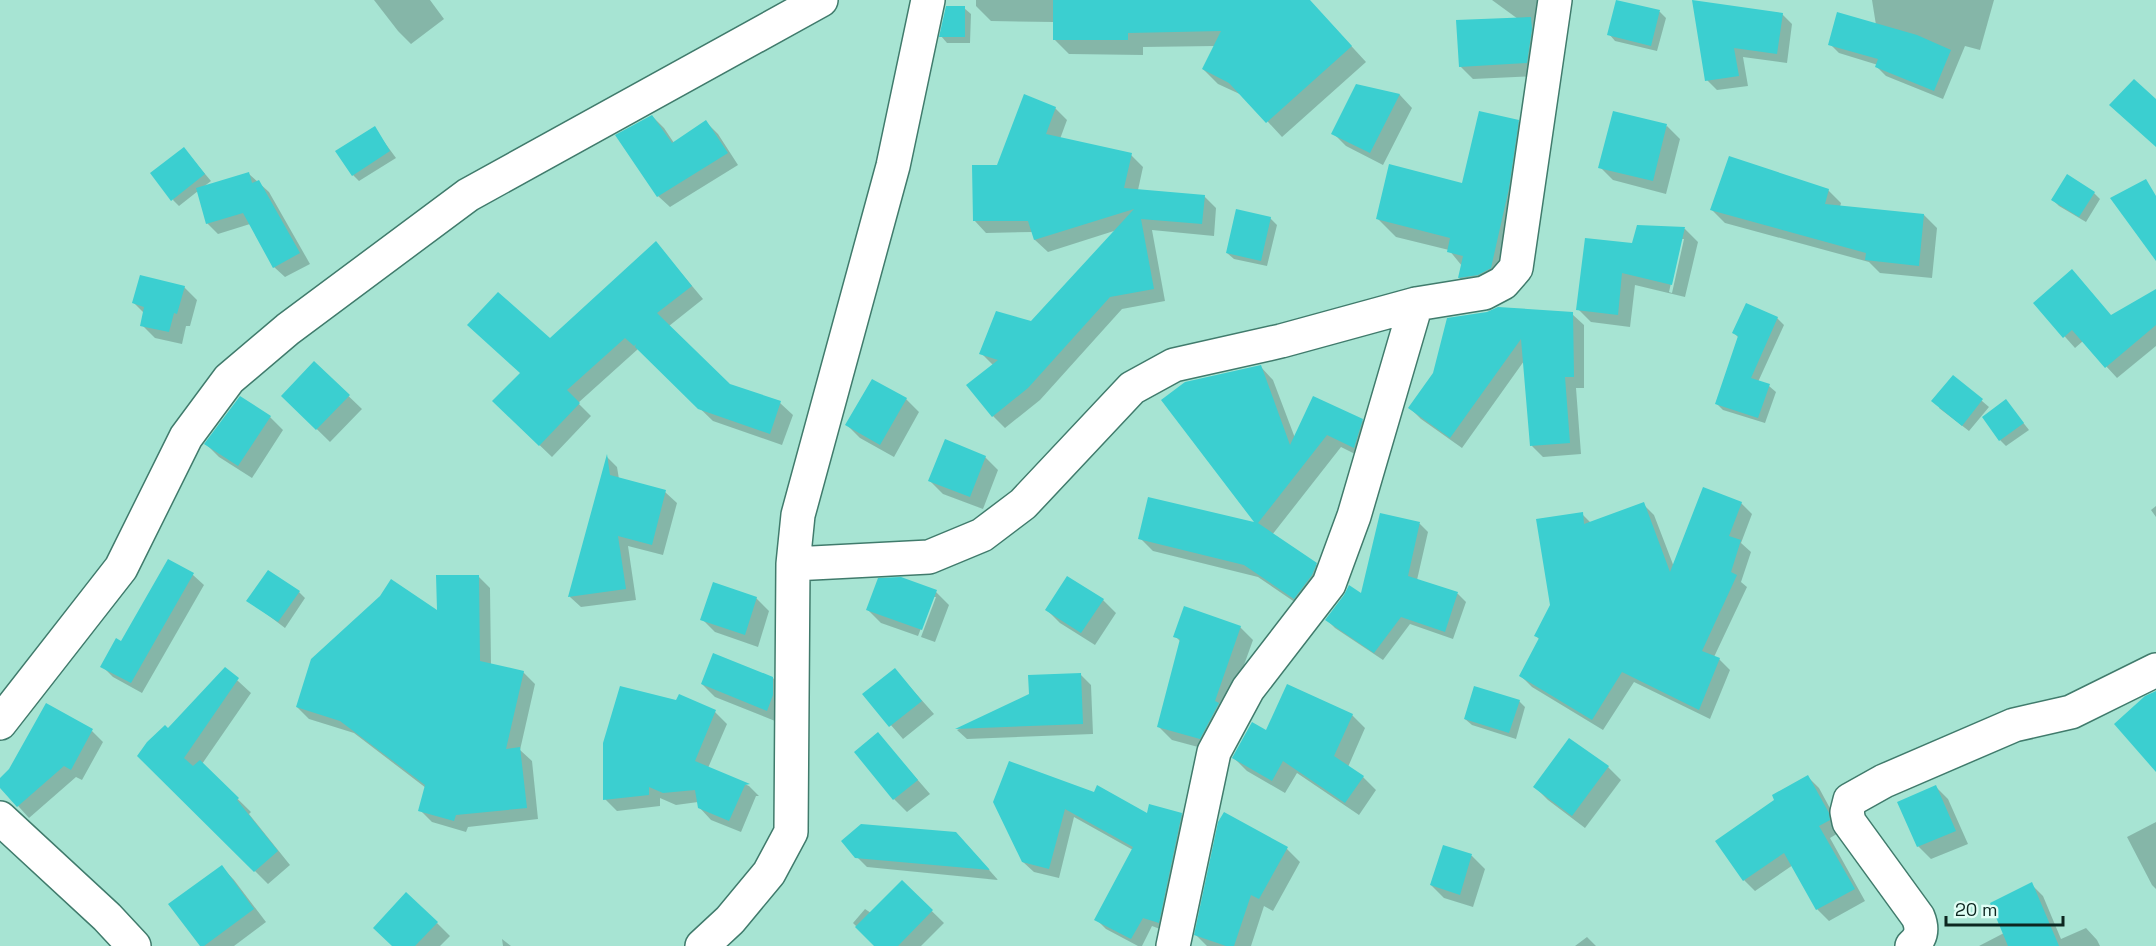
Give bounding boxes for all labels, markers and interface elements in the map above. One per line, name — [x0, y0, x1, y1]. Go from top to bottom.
scale bar — [1946, 889, 2063, 927]
text: 20 m — [1955, 898, 1998, 921]

